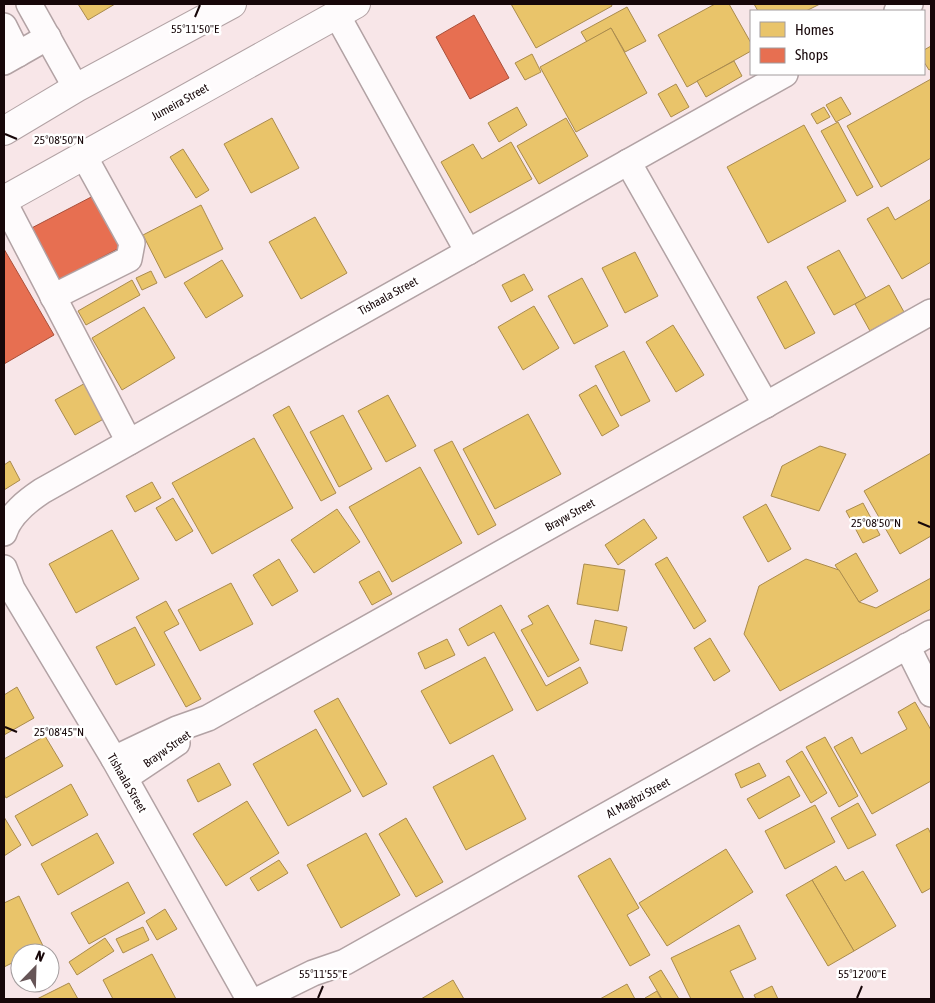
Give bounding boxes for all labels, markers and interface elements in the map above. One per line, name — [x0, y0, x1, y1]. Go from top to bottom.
legend — [750, 10, 925, 75]
text: Homes — [795, 21, 834, 38]
text: 55°11'50"E — [171, 22, 219, 36]
text: Shops — [795, 46, 828, 63]
street label: Jumeira Street — [149, 80, 212, 123]
text: 25°08'50"N — [34, 133, 84, 147]
street label: Tishaala Street — [356, 274, 421, 318]
street label: Brayw Street — [543, 495, 598, 534]
text: 25°08'50"N — [851, 516, 901, 530]
text: 25°08'45"N — [34, 725, 84, 739]
street label: Brayw Street — [141, 727, 194, 770]
street label: Tishaala Street — [105, 751, 150, 815]
street label: Al Maghzi Street — [604, 775, 673, 821]
north arrow — [10, 943, 60, 993]
text: N — [33, 947, 47, 965]
text: 55°11'55"E — [299, 967, 347, 981]
text: 55°12'00"E — [838, 967, 886, 981]

